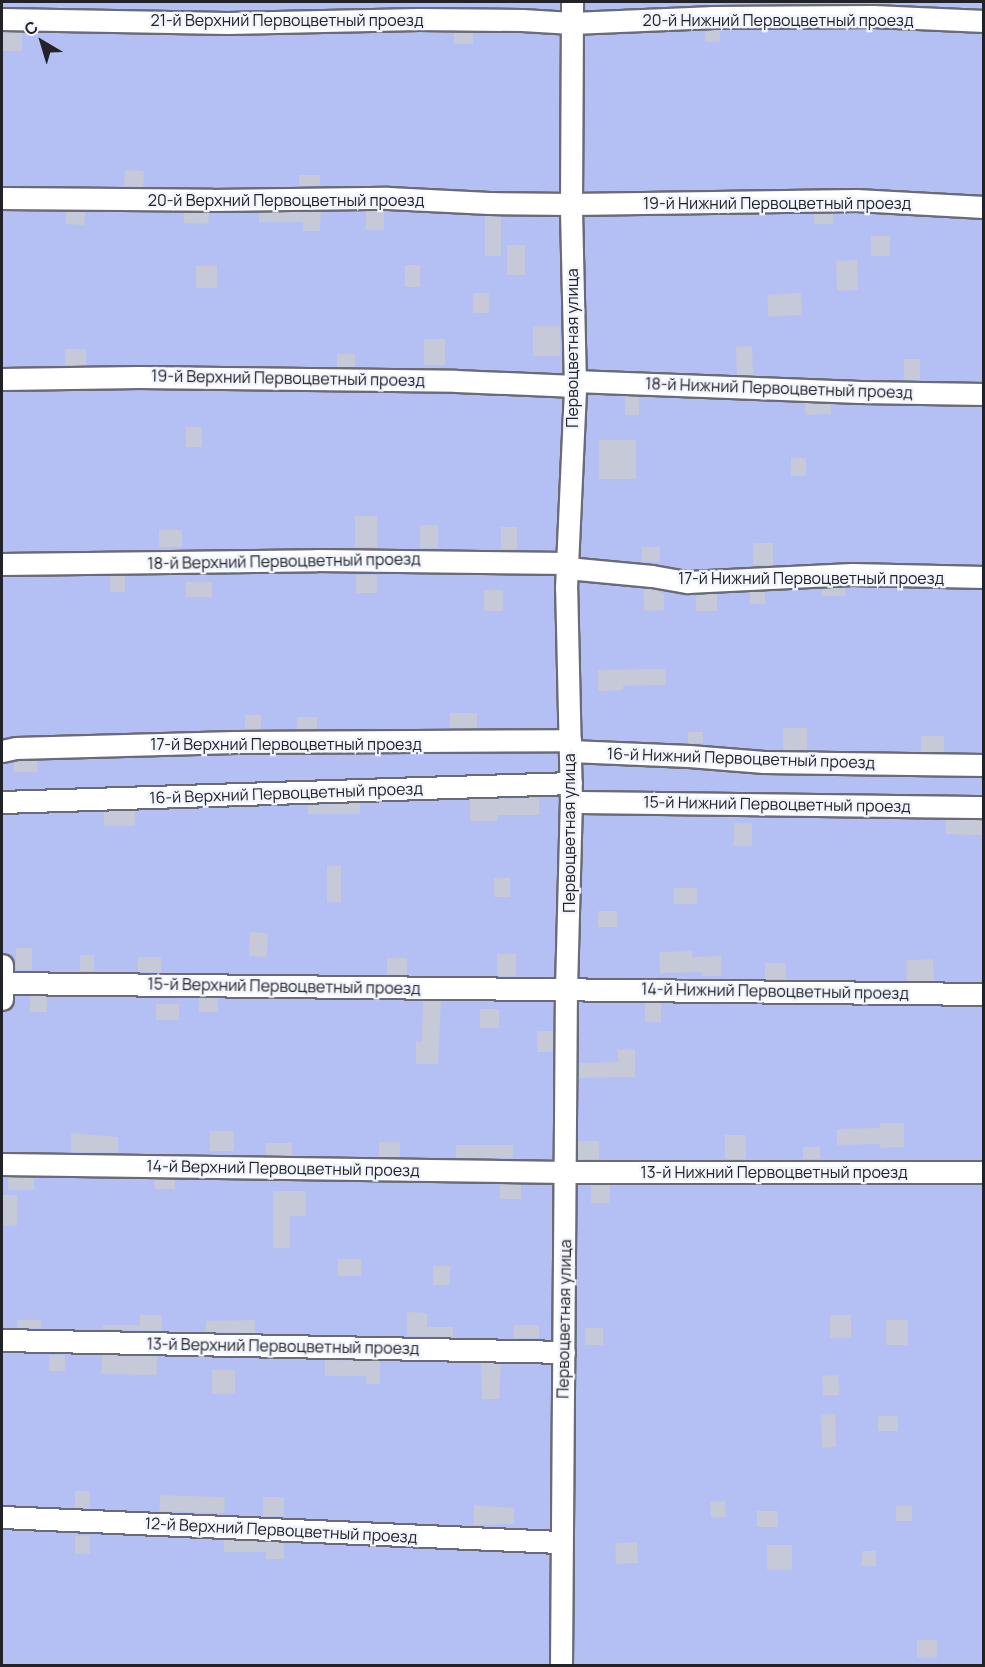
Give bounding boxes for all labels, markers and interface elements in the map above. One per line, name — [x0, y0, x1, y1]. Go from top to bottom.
street label: 21-й Верхний Первоцветный проезд — [151, 10, 423, 30]
street label: 20-й Нижний Первоцветный проезд — [643, 10, 913, 30]
north arrow — [12, 12, 72, 72]
text: С — [19, 16, 42, 40]
street label: 20-й Верхний Первоцветный проезд — [148, 190, 424, 210]
street label: 19-й Нижний Первоцветный проезд — [643, 193, 911, 213]
street label: Первоцветная улица — [562, 268, 582, 428]
street label: 19-й Верхний Первоцветный проезд — [151, 366, 425, 390]
street label: 18-й Нижний Первоцветный проезд — [645, 374, 913, 402]
street label: 18-й Верхний Первоцветный проезд — [147, 549, 421, 573]
street label: 17-й Нижний Первоцветный проезд — [678, 568, 944, 588]
street label: 17-й Верхний Первоцветный проезд — [150, 734, 422, 754]
street label: 16-й Нижний Первоцветный проезд — [607, 744, 875, 772]
street label: Первоцветная улица — [559, 753, 579, 913]
street label: 16-й Верхний Первоцветный проезд — [149, 779, 423, 807]
street label: 15-й Нижний Первоцветный проезд — [643, 792, 911, 816]
street label: 15-й Верхний Первоцветный проезд — [147, 974, 421, 998]
street label: 14-й Нижний Первоцветный проезд — [641, 979, 909, 1003]
street label: 14-й Верхний Первоцветный проезд — [146, 1156, 420, 1180]
street label: 13-й Нижний Первоцветный проезд — [640, 1162, 908, 1182]
street label: Первоцветная улица — [553, 1239, 575, 1399]
street label: 13-й Верхний Первоцветный проезд — [147, 1334, 419, 1358]
street label: 12-й Верхний Первоцветный проезд — [144, 1513, 418, 1547]

